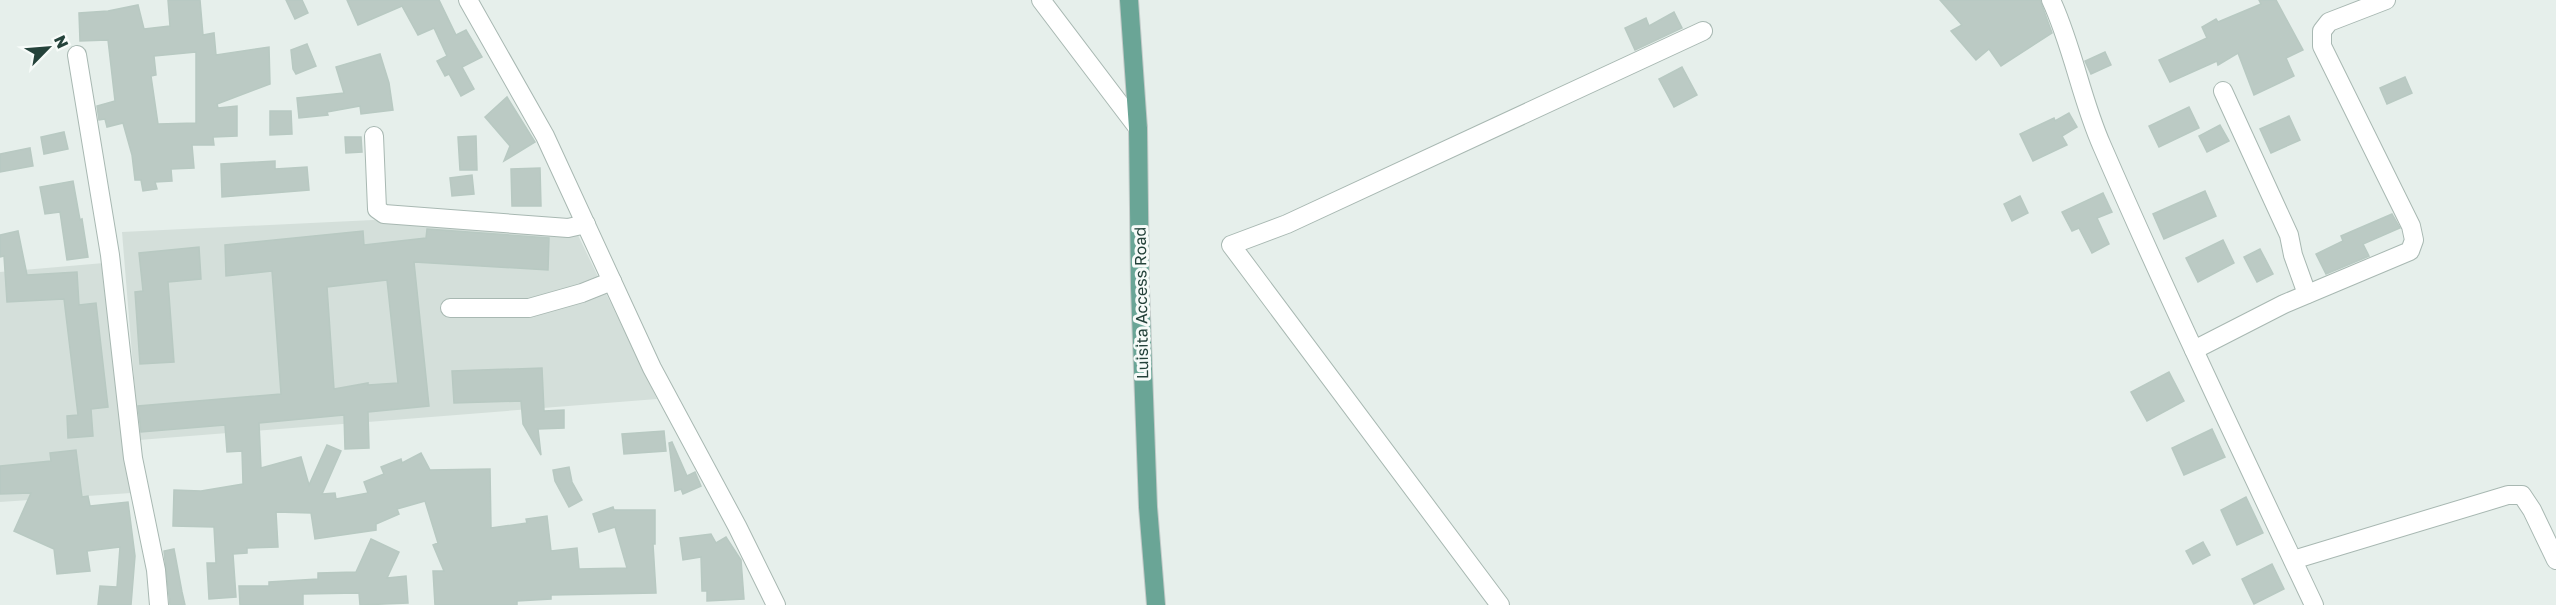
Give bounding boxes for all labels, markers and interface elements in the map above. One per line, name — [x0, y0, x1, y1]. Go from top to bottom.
north arrow — [18, 18, 78, 78]
text: N — [50, 32, 73, 51]
street label: Luisita Access Road — [1130, 227, 1152, 379]

